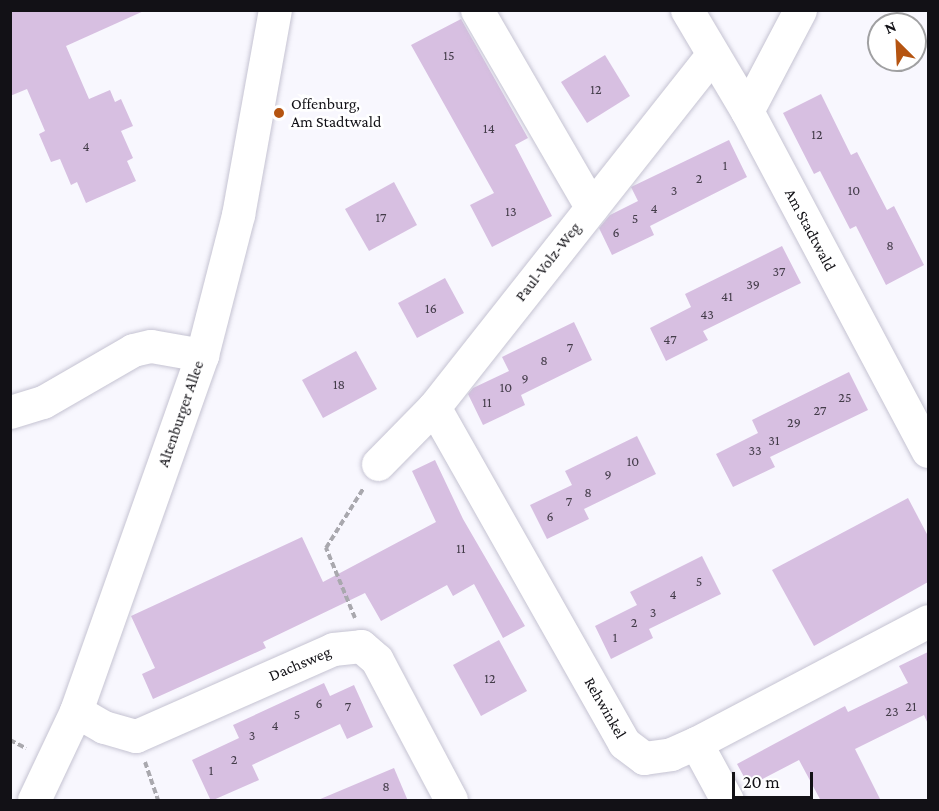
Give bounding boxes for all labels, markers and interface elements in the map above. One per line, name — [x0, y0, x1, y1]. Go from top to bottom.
north arrow — [867, 12, 927, 72]
text: N — [882, 17, 899, 37]
house number: 15 — [443, 47, 455, 63]
house number: 12 — [590, 81, 602, 97]
place label: Offenburg, Am Stadtwald — [291, 94, 381, 132]
marker: Offenburg, Am Stadtwald — [272, 106, 286, 120]
house number: 14 — [483, 120, 495, 136]
house number: 12 — [811, 126, 823, 142]
house number: 4 — [82, 138, 90, 154]
house number: 1 — [723, 157, 727, 173]
house number: 2 — [696, 170, 702, 186]
house number: 3 — [671, 182, 677, 198]
house number: 10 — [848, 182, 860, 198]
street label: Am Stadtwald — [780, 186, 840, 274]
house number: 4 — [650, 200, 658, 216]
house number: 13 — [505, 203, 517, 219]
house number: 17 — [375, 209, 387, 225]
house number: 5 — [632, 210, 638, 226]
street label: Paul-Volz-Weg — [511, 219, 585, 305]
house number: 6 — [612, 224, 620, 240]
house number: 8 — [886, 237, 894, 253]
house number: 37 — [773, 263, 785, 279]
house number: 39 — [746, 276, 760, 292]
house number: 41 — [721, 288, 733, 304]
house number: 16 — [425, 300, 437, 316]
house number: 43 — [700, 306, 714, 322]
house number: 47 — [663, 331, 677, 347]
house number: 7 — [567, 339, 573, 355]
house number: 8 — [540, 352, 548, 368]
street label: Altenburger Allee — [154, 358, 208, 470]
house number: 9 — [521, 370, 529, 386]
house number: 18 — [333, 376, 345, 392]
house number: 10 — [500, 379, 512, 395]
house number: 25 — [838, 389, 852, 405]
house number: 11 — [482, 394, 492, 410]
house number: 27 — [814, 402, 826, 418]
house number: 29 — [787, 414, 801, 430]
house number: 31 — [768, 432, 780, 448]
house number: 33 — [748, 442, 762, 458]
house number: 10 — [627, 453, 639, 469]
house number: 9 — [604, 466, 612, 482]
house number: 8 — [584, 484, 592, 500]
house number: 7 — [566, 493, 572, 509]
house number: 6 — [546, 508, 554, 524]
house number: 11 — [456, 540, 466, 556]
house number: 5 — [696, 573, 702, 589]
house number: 4 — [669, 586, 677, 602]
house number: 3 — [650, 604, 656, 620]
house number: 2 — [631, 614, 637, 630]
house number: 1 — [613, 629, 617, 645]
street label: Dachsweg — [266, 642, 334, 686]
house number: 12 — [484, 670, 496, 686]
street label: Rehwinkel — [580, 674, 630, 742]
house number: 6 — [315, 695, 323, 711]
house number: 7 — [345, 698, 351, 714]
house number: 21 — [905, 698, 917, 714]
house number: 23 — [885, 703, 899, 719]
house number: 5 — [294, 706, 300, 722]
house number: 4 — [271, 717, 279, 733]
house number: 3 — [249, 727, 255, 743]
house number: 2 — [231, 751, 237, 767]
scale bar — [735, 760, 816, 798]
house number: 1 — [209, 762, 213, 778]
text: 20 m — [743, 772, 780, 792]
house number: 8 — [382, 778, 390, 794]

